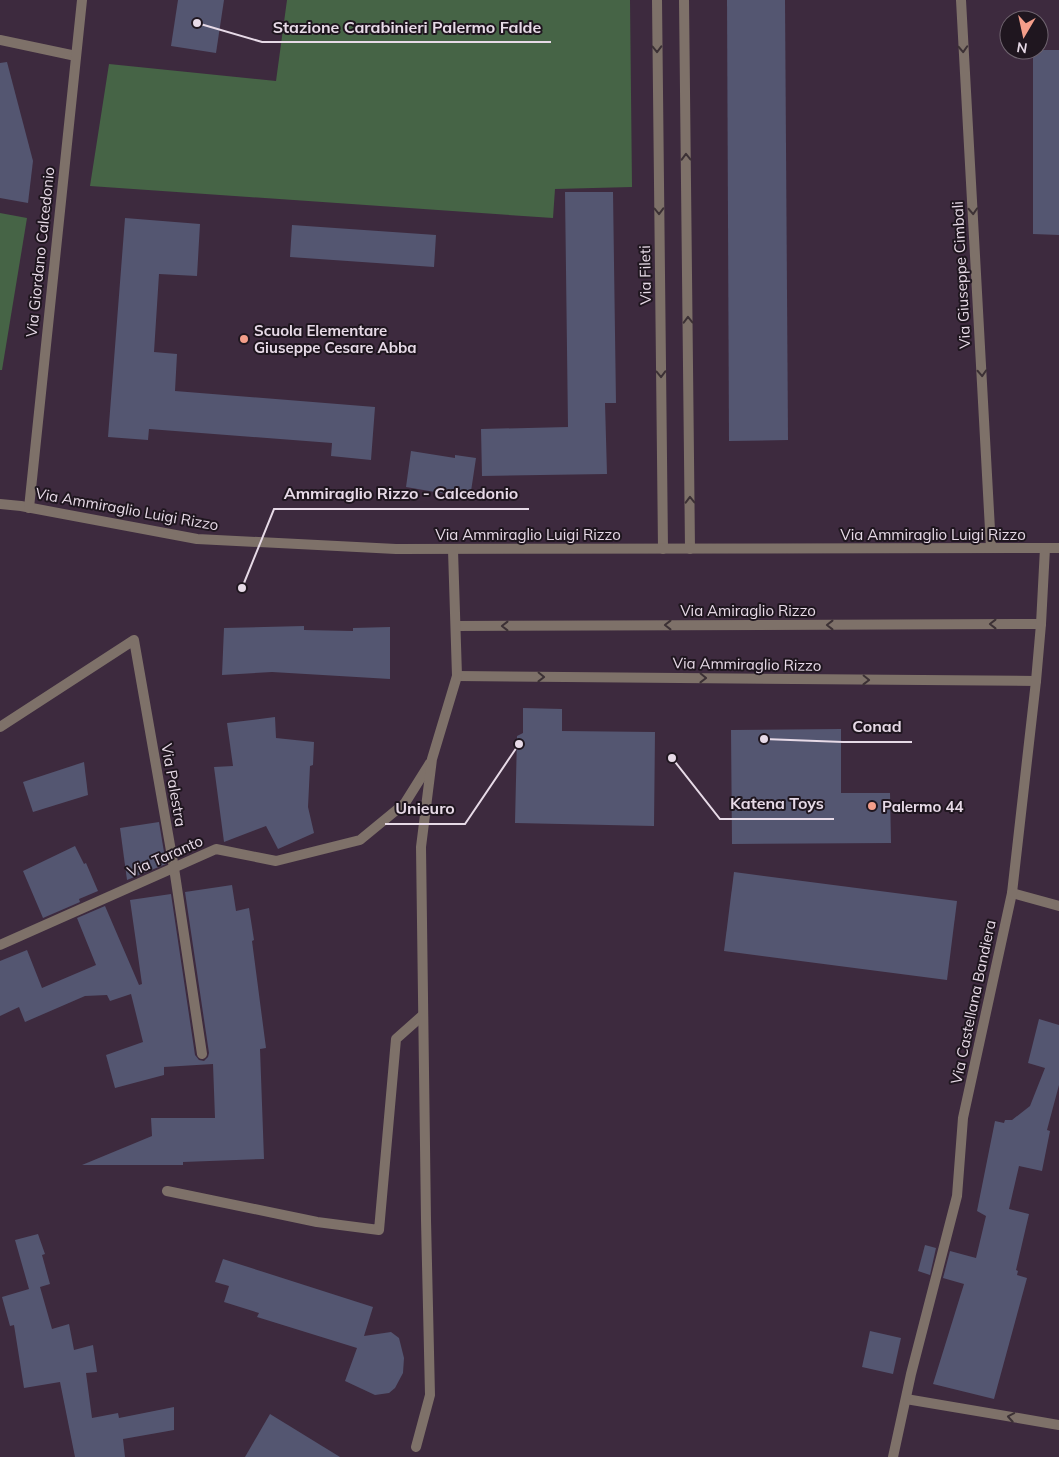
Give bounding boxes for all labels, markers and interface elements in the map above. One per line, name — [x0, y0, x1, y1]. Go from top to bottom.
north arrow — [999, 10, 1049, 60]
callout: Stazione Carabinieri Palermo Falde — [262, 11, 551, 42]
text: Stazione Carabinieri Palermo Falde — [273, 17, 542, 37]
text: N — [1015, 38, 1029, 58]
one-way arrow — [652, 45, 662, 53]
one-way arrow — [958, 45, 969, 53]
one-way arrow — [681, 153, 691, 161]
street label: Via Giordano Calcedonio — [22, 166, 58, 338]
street label: Via Giuseppe Cimbali — [948, 201, 974, 349]
one-way arrow — [967, 207, 978, 215]
one-way arrow — [654, 208, 664, 215]
street label: Via Fileti — [635, 245, 655, 305]
one-way arrow — [683, 316, 693, 324]
place label: Scuola Elementare Giuseppe Cesare Abba — [254, 321, 417, 357]
marker: Scuola Elementare Giuseppe Cesare Abba — [238, 333, 250, 345]
one-way arrow — [976, 369, 987, 377]
one-way arrow — [656, 370, 666, 378]
callout: Ammiraglio Rizzo - Calcedonio — [274, 478, 529, 509]
text: Ammiraglio Rizzo - Calcedonio — [284, 483, 518, 503]
street label: Via Ammiraglio Luigi Rizzo — [34, 484, 220, 534]
one-way arrow — [685, 496, 695, 504]
street label: Via Ammiraglio Luigi Rizzo — [435, 525, 621, 544]
street label: Via Ammiraglio Luigi Rizzo — [840, 525, 1026, 544]
street label: Via Amiraglio Rizzo — [680, 601, 816, 620]
one-way arrow — [988, 619, 996, 629]
one-way arrow — [663, 620, 671, 630]
one-way arrow — [826, 620, 834, 630]
one-way arrow — [501, 621, 508, 631]
street label: Via Ammiraglio Rizzo — [672, 653, 822, 675]
one-way arrow — [538, 672, 545, 682]
one-way arrow — [700, 673, 708, 683]
one-way arrow — [862, 675, 870, 685]
callout: Conad — [843, 711, 912, 742]
text: Conad — [852, 716, 902, 736]
street label: Via Palestra — [157, 742, 191, 828]
callout: Katena Toys — [720, 788, 834, 819]
callout: Unieuro — [385, 793, 465, 824]
text: Katena Toys — [730, 793, 824, 813]
place label: Palermo 44 — [882, 797, 963, 816]
text: Unieuro — [395, 798, 455, 818]
marker: Palermo 44 — [866, 800, 878, 812]
street label: Via Taranto — [124, 831, 206, 881]
street label: Via Castellana Bandiera — [946, 918, 1000, 1086]
one-way arrow — [1007, 1412, 1015, 1422]

